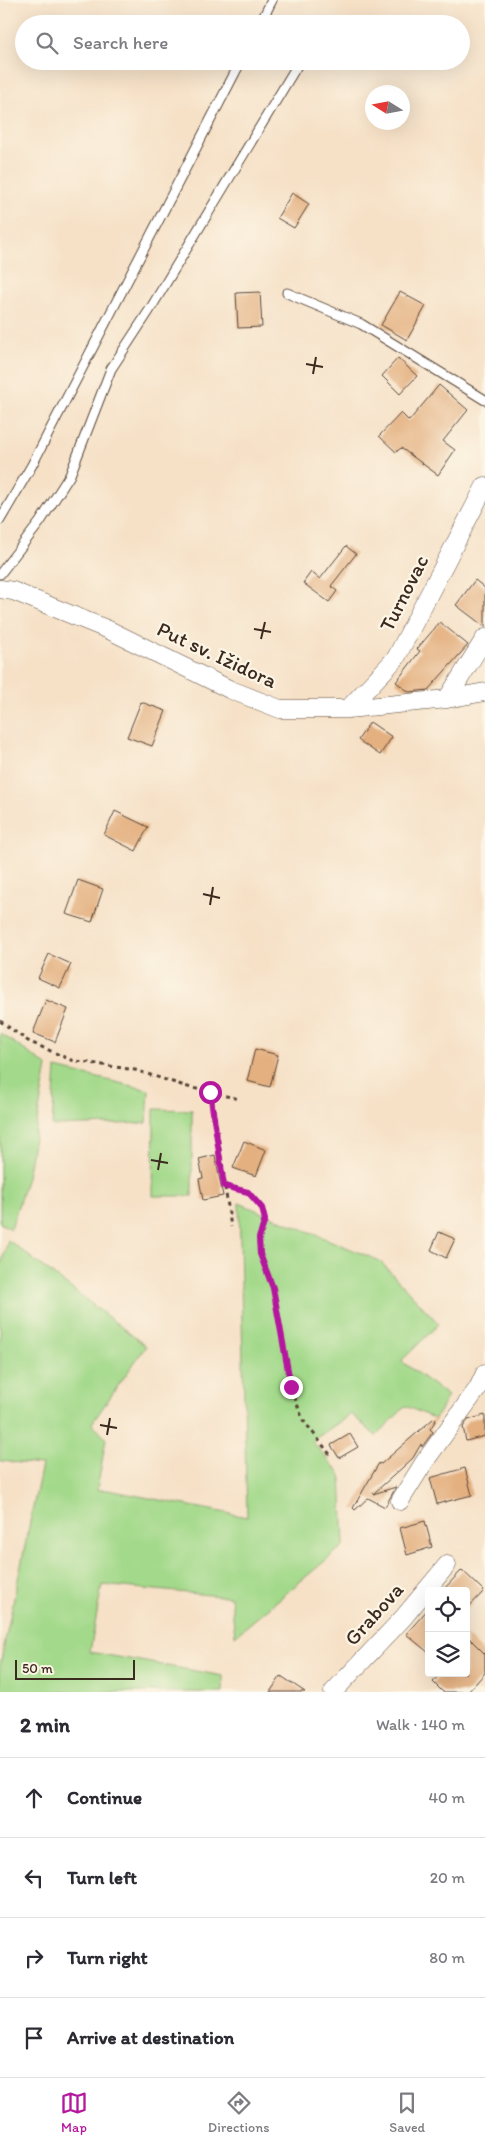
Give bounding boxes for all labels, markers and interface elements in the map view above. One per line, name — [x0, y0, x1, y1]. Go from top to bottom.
search box — [15, 15, 470, 70]
icon: search — [33, 29, 61, 57]
text: Search here — [73, 31, 168, 54]
north arrow — [365, 85, 410, 130]
street label: Turnovac — [374, 550, 433, 635]
street label: Put sv. Ižidora — [153, 616, 281, 693]
route start — [199, 1081, 222, 1104]
route end — [280, 1376, 303, 1399]
street label: Grabova — [339, 1577, 408, 1650]
map controls — [425, 1587, 470, 1677]
button: locate — [425, 1587, 470, 1632]
button: layers — [425, 1632, 470, 1677]
scale bar — [15, 1657, 135, 1680]
text: 50 m — [22, 1660, 53, 1677]
text: 2 min — [20, 1712, 70, 1737]
text: Walk · 140 m — [376, 1715, 465, 1734]
icon: ahead — [20, 1784, 48, 1812]
text: Continue — [67, 1786, 142, 1809]
text: 40 m — [428, 1788, 465, 1807]
icon: left — [20, 1864, 48, 1892]
text: Turn left — [67, 1866, 137, 1889]
text: 20 m — [430, 1868, 465, 1887]
icon: right — [20, 1944, 48, 1972]
text: Turn right — [67, 1946, 148, 1969]
text: 80 m — [429, 1948, 465, 1967]
icon: arrive — [20, 2024, 48, 2052]
text: Arrive at destination — [67, 2026, 234, 2049]
tab: Map — [60, 2089, 88, 2136]
tab: Directions — [208, 2089, 269, 2136]
tab: Saved — [389, 2089, 425, 2136]

